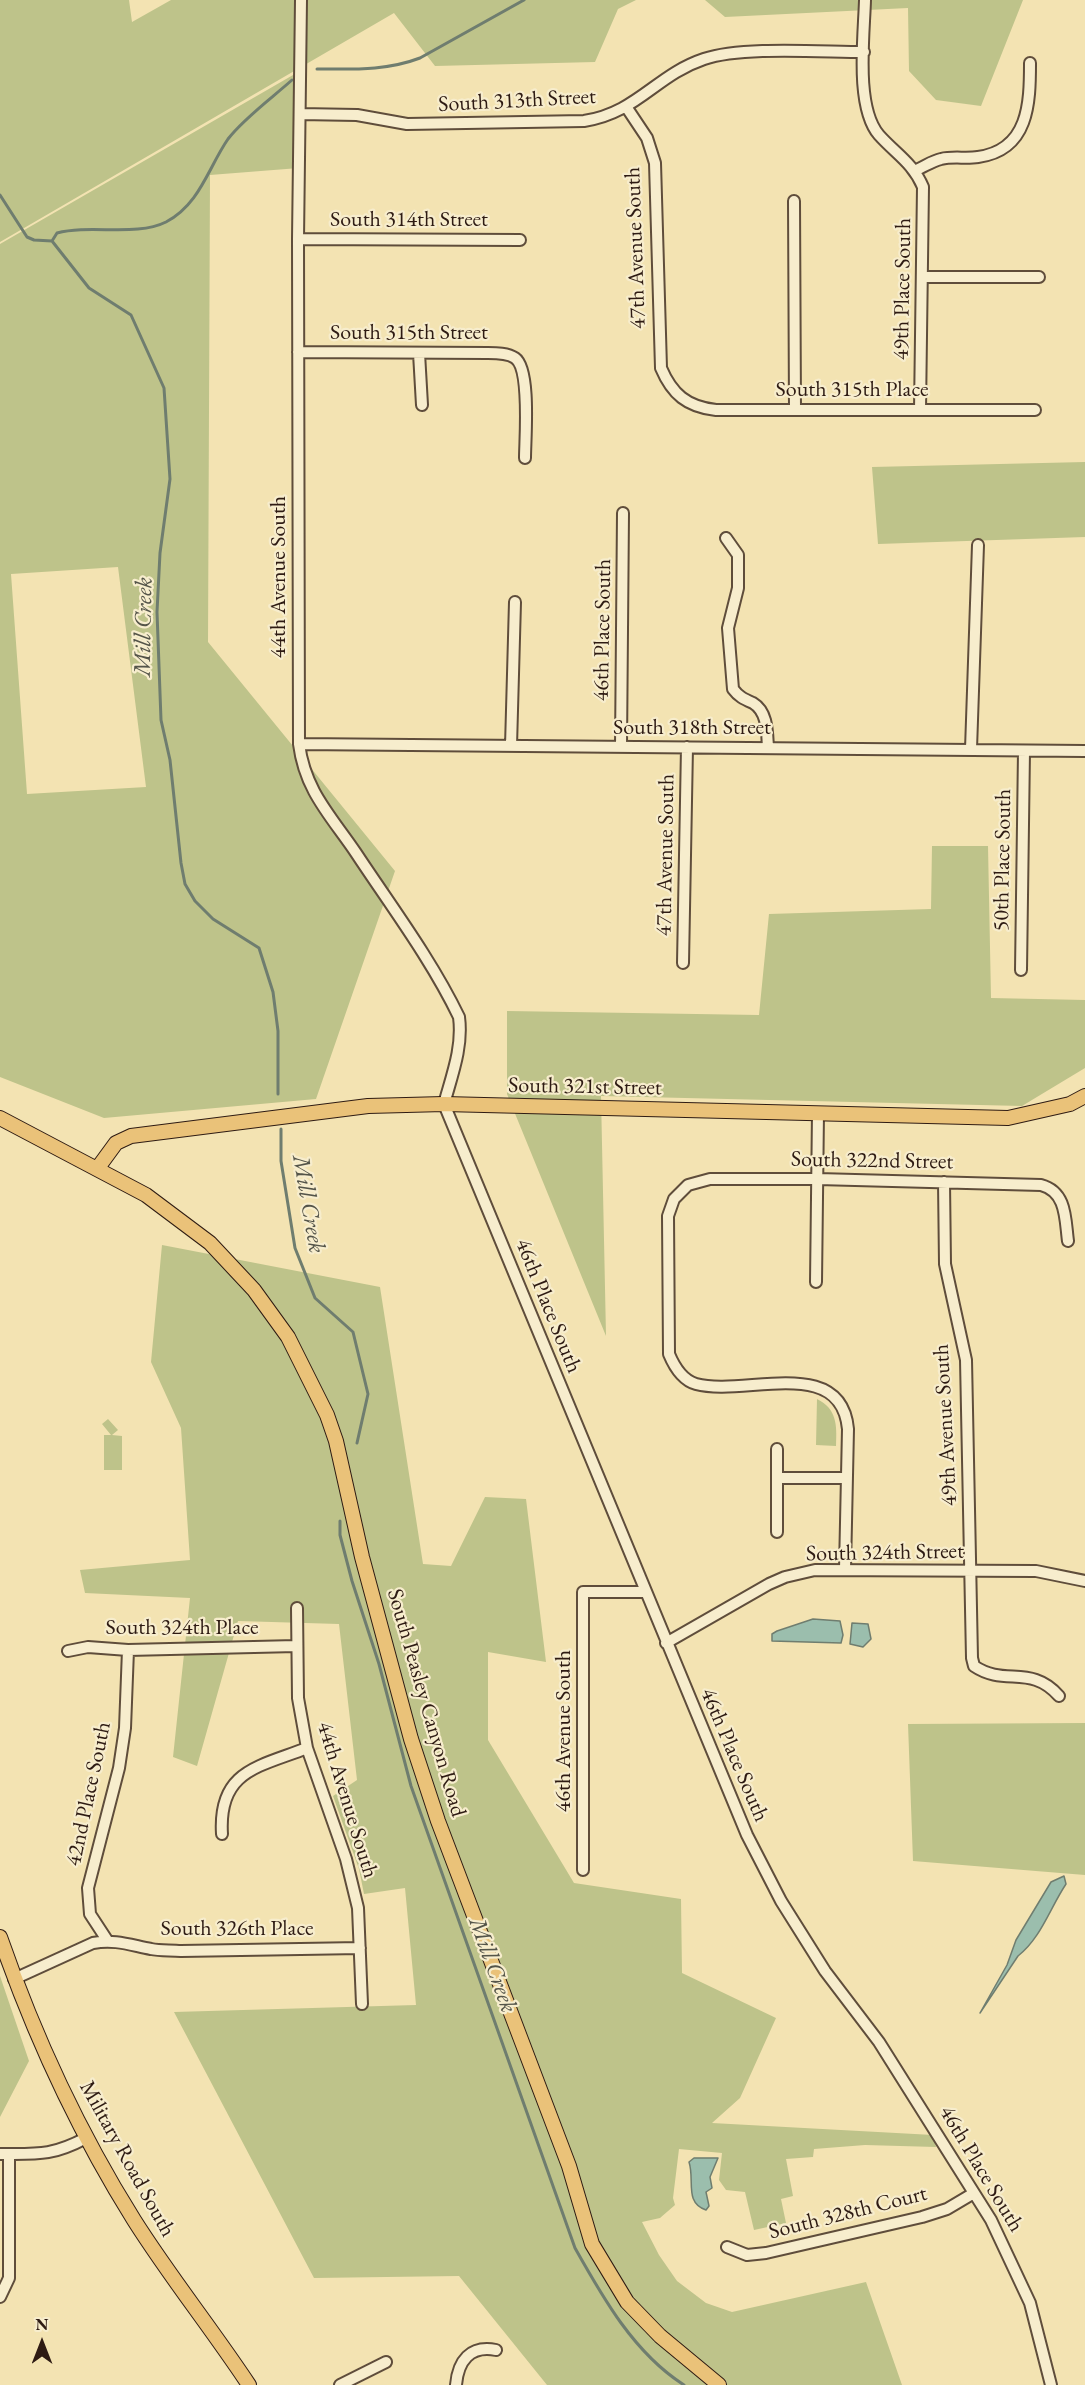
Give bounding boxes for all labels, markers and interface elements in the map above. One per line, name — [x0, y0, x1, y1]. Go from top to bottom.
street label: South 313th Street — [437, 84, 597, 118]
street label: 47th Avenue South — [620, 166, 652, 330]
street label: South 314th Street — [330, 207, 488, 233]
street label: 49th Place South — [889, 218, 917, 360]
street label: South 315th Street — [330, 320, 488, 346]
street label: South 315th Place — [776, 377, 928, 403]
street label: 44th Avenue South — [266, 496, 292, 658]
street label: 46th Place South — [589, 559, 617, 701]
water label: Mill Creek — [129, 577, 159, 677]
street label: South 318th Street — [613, 715, 771, 741]
street label: 47th Avenue South — [651, 774, 681, 936]
street label: 50th Place South — [989, 789, 1017, 931]
street label: South 321st Street — [508, 1072, 662, 1102]
street label: South 322nd Street — [791, 1146, 953, 1176]
water label: Mill Creek — [285, 1153, 331, 1255]
street label: 46th Place South — [509, 1235, 587, 1377]
street label: 49th Avenue South — [929, 1343, 963, 1507]
street label: South 324th Street — [806, 1538, 964, 1568]
street label: South Peasley Canyon Road — [381, 1586, 471, 1820]
street label: South 324th Place — [106, 1615, 258, 1641]
street label: 46th Avenue South — [551, 1650, 577, 1812]
street label: 46th Place South — [694, 1684, 774, 1826]
street label: 42nd Place South — [61, 1719, 117, 1869]
street label: 44th Avenue South — [311, 1719, 383, 1881]
water label: Mill Creek — [461, 1913, 523, 2017]
street label: South 326th Place — [161, 1916, 313, 1942]
street label: Military Road South — [73, 2076, 181, 2242]
street label: 46th Place South — [933, 2101, 1029, 2237]
street label: South 328th Court — [766, 2181, 930, 2245]
north arrow — [12, 2313, 72, 2373]
text: N — [36, 2314, 48, 2335]

